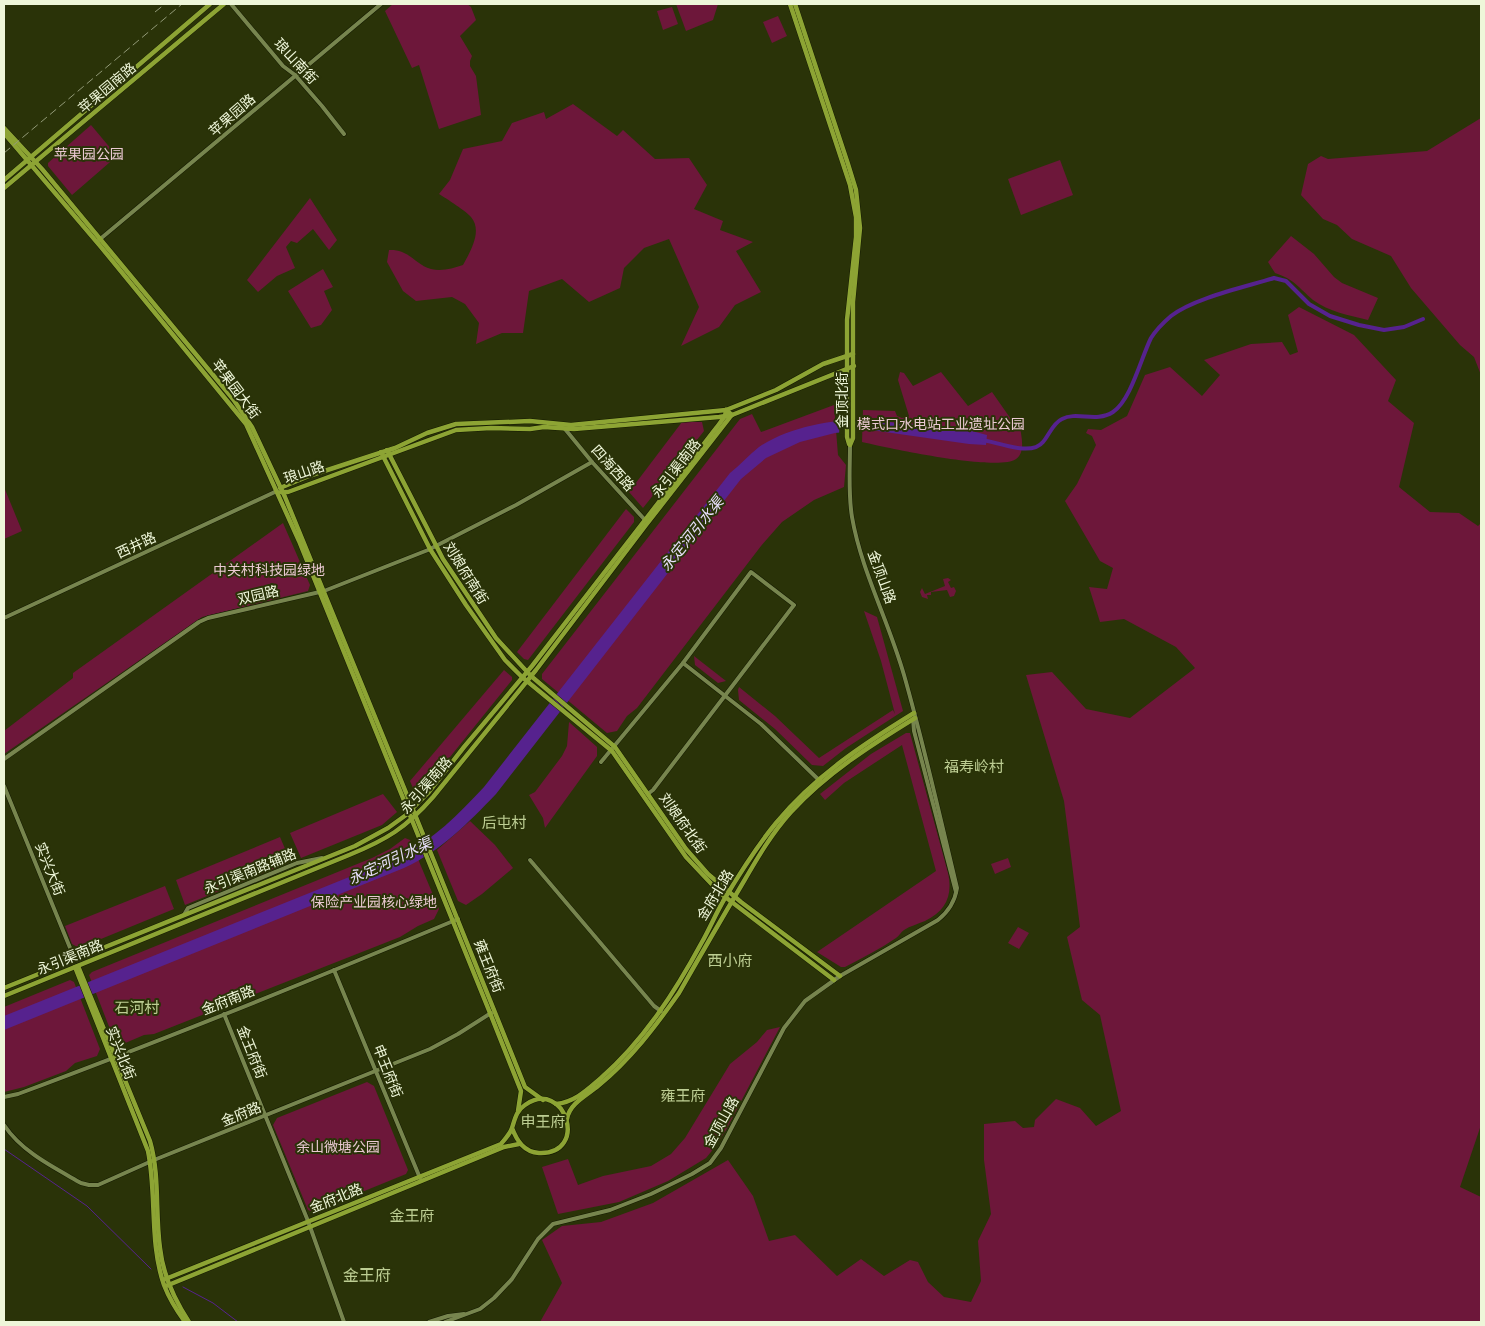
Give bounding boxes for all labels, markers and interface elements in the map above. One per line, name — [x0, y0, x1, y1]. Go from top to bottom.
street label: 琅山南街 — [270, 34, 322, 88]
street label: 苹果园南路 — [74, 59, 140, 117]
street label: 苹果园路 — [205, 90, 259, 140]
park label: 苹果园公园 — [54, 145, 124, 163]
street label: 苹果园大街 — [208, 356, 264, 422]
street label: 金顶北街 — [833, 372, 851, 428]
park label: 模式口水电站工业遗址公园 — [857, 415, 1025, 433]
street label: 永引渠南路 — [647, 435, 705, 501]
street label: 四海西路 — [588, 441, 638, 495]
street label: 琅山路 — [281, 457, 327, 487]
water label: 永定河引水渠 — [656, 491, 729, 575]
street label: 西井路 — [113, 528, 159, 562]
street label: 刘娘府南街 — [440, 539, 492, 607]
street label: 金顶山路 — [864, 548, 900, 606]
park label: 中关村科技园绿地 — [213, 561, 325, 579]
street label: 双园路 — [236, 582, 280, 608]
street label: 永引渠南路 — [396, 753, 456, 817]
district label: 福寿岭村 — [944, 757, 1004, 777]
street label: 刘娘府北街 — [656, 789, 710, 857]
district label: 后屯村 — [481, 813, 527, 833]
water label: 永定河引水渠 — [345, 832, 437, 889]
street label: 实兴大街 — [31, 840, 69, 898]
street label: 永引渠南路辅路 — [201, 844, 299, 898]
street label: 金府北路 — [693, 866, 737, 924]
park label: 保险产业园核心绿地 — [311, 893, 437, 911]
street label: 永引渠南路 — [34, 936, 106, 978]
street label: 雍王府街 — [470, 937, 508, 995]
district label: 西小府 — [707, 951, 753, 971]
street label: 金府南路 — [199, 981, 257, 1019]
district label: 石河村 — [114, 998, 160, 1018]
street label: 金王府街 — [233, 1023, 271, 1081]
street label: 实兴北街 — [102, 1024, 140, 1082]
street label: 申王府街 — [369, 1042, 407, 1100]
district label: 雍王府 — [660, 1086, 706, 1106]
street label: 金顶山路 — [700, 1093, 742, 1151]
street label: 金府路 — [218, 1098, 264, 1130]
district label: 申王府 — [520, 1112, 566, 1132]
park label: 余山微塘公园 — [296, 1138, 380, 1156]
street label: 金府北路 — [307, 1179, 365, 1217]
district label: 金王府 — [389, 1206, 435, 1226]
district label: 金王府 — [343, 1265, 391, 1286]

